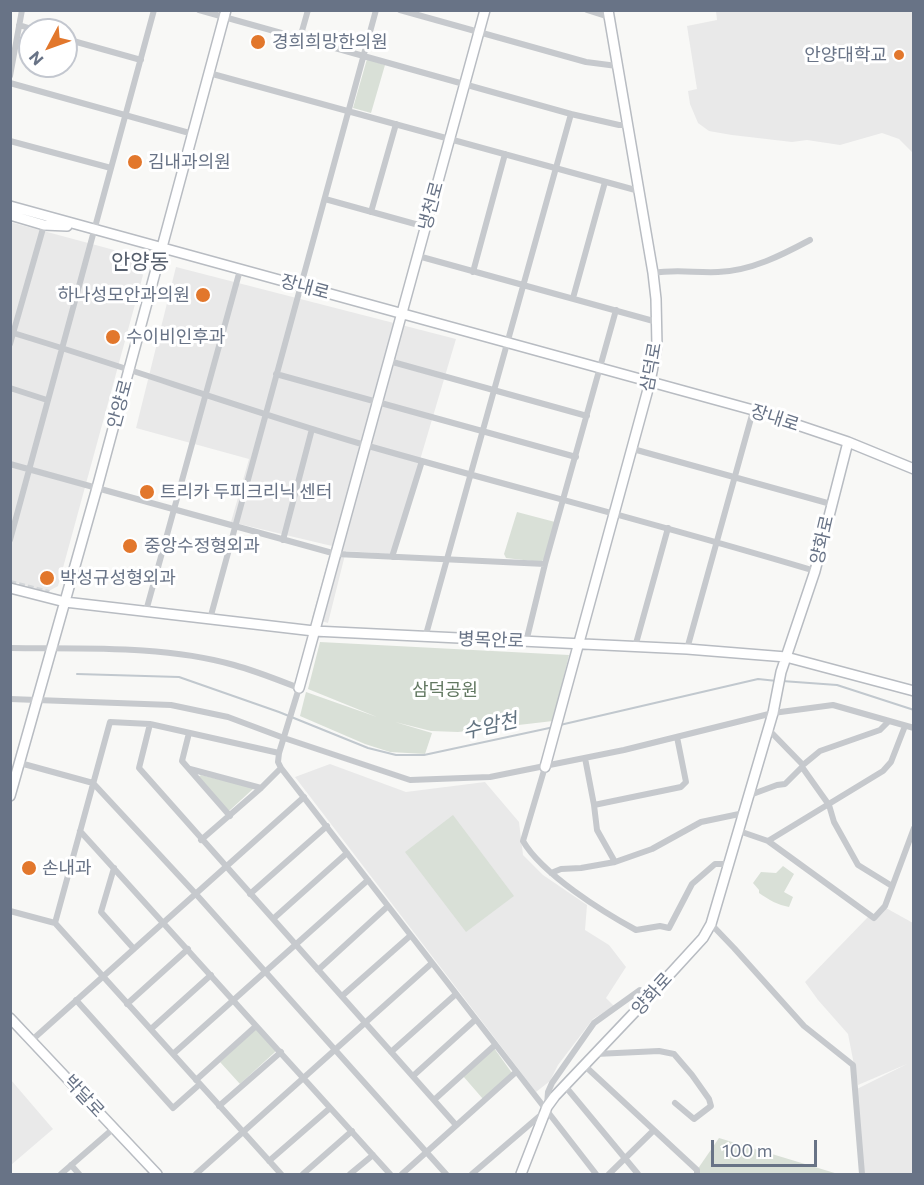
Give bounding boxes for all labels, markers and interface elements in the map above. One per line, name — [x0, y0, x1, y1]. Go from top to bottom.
north arrow — [18, 18, 78, 78]
place label: 경희희망한의원 — [272, 31, 388, 53]
marker: 경희희망한의원 — [249, 33, 267, 51]
place label: 안양대학교 — [804, 44, 887, 66]
text: N — [24, 48, 47, 70]
marker: 안양대학교 — [892, 48, 906, 62]
place label: 김내과의원 — [148, 151, 231, 173]
marker: 김내과의원 — [126, 153, 144, 171]
street label: 냉천로 — [414, 179, 448, 233]
district label: 안양동 — [111, 249, 169, 275]
street label: 장내로 — [278, 270, 332, 304]
place label: 하나성모안과의원 — [58, 284, 190, 306]
marker: 하나성모안과의원 — [194, 286, 212, 304]
place label: 수이비인후과 — [126, 326, 225, 348]
marker: 수이비인후과 — [104, 328, 122, 346]
street label: 삼덕로 — [636, 341, 666, 393]
street label: 안양로 — [103, 377, 137, 431]
street label: 장내로 — [748, 400, 802, 436]
place label: 트리카 두피크리닉 센터 — [160, 481, 332, 503]
marker: 트리카 두피크리닉 센터 — [138, 483, 156, 501]
street label: 양화로 — [806, 513, 838, 567]
place label: 중앙수정형외과 — [144, 535, 260, 557]
marker: 중앙수정형외과 — [121, 537, 139, 555]
place label: 박성규성형외과 — [60, 567, 176, 589]
marker: 박성규성형외과 — [38, 569, 56, 587]
street label: 병목안로 — [458, 628, 524, 652]
park label: 삼덕공원 — [412, 679, 478, 701]
water label: 수암천 — [460, 708, 520, 744]
place label: 손내과 — [42, 857, 92, 879]
marker: 손내과 — [20, 859, 38, 877]
street label: 양화로 — [627, 968, 677, 1020]
street label: 박달로 — [59, 1070, 109, 1122]
scale bar — [714, 1128, 820, 1166]
text: 100 m — [722, 1139, 772, 1161]

